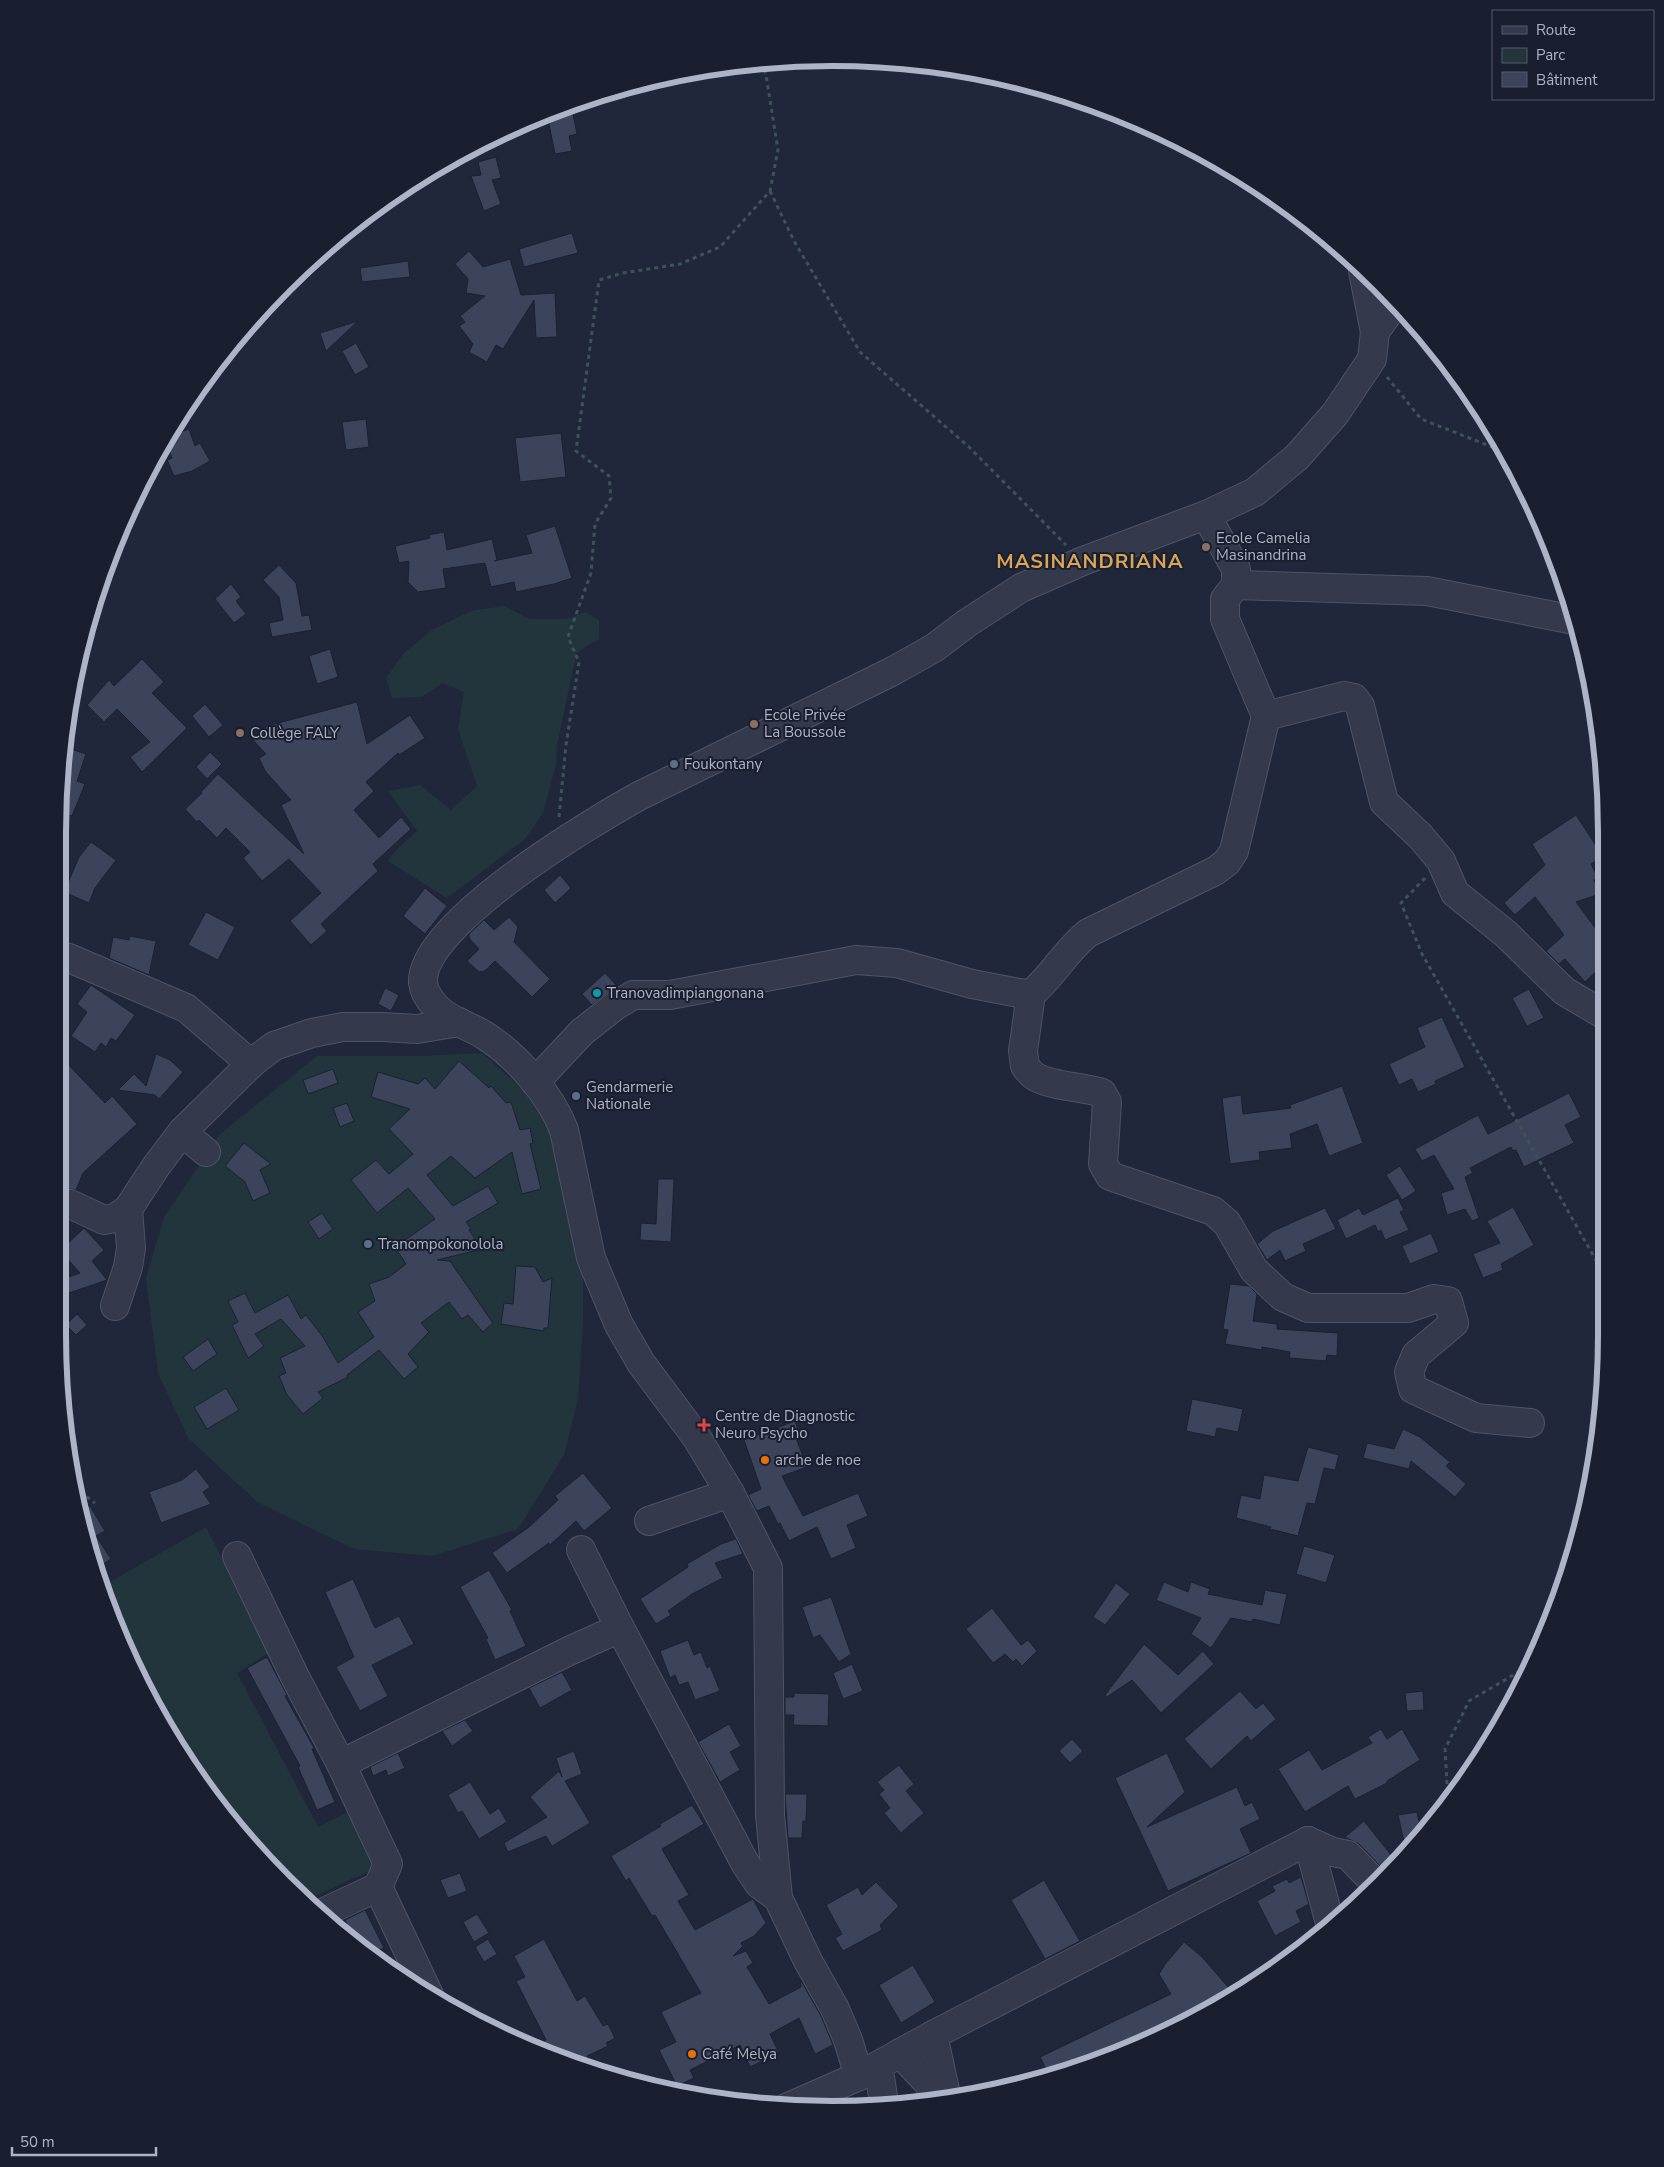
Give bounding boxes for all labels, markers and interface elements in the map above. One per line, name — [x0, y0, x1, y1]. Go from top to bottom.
legend — [1492, 10, 1654, 100]
text: Route — [1536, 20, 1576, 40]
text: Parc — [1536, 45, 1565, 65]
text: Bâtiment — [1536, 70, 1598, 90]
place label: Ecole Camelia Masinandrina — [1216, 528, 1311, 565]
marker: Ecole Camelia Masinandrina — [1200, 541, 1212, 553]
district label: MASINANDRIANA — [996, 548, 1184, 575]
place label: Ecole Privée La Boussole — [764, 705, 846, 742]
marker: Ecole Privée La Boussole — [748, 718, 760, 730]
place label: Collège FALY — [250, 723, 340, 743]
marker: Collège FALY — [234, 727, 246, 739]
place label: Foukontany — [684, 754, 763, 774]
marker: Foukontany — [668, 758, 680, 770]
place label: Tranovadimpiangonana — [607, 983, 764, 1003]
marker: Tranovadimpiangonana — [591, 987, 603, 999]
place label: Gendarmerie Nationale — [586, 1077, 673, 1114]
marker: Gendarmerie Nationale — [570, 1090, 582, 1102]
place label: Tranompokonolola — [378, 1234, 504, 1254]
marker: Tranompokonolola — [362, 1238, 374, 1250]
place label: Centre de Diagnostic Neuro Psycho — [715, 1406, 855, 1443]
marker: Centre de Diagnostic Neuro Psycho — [697, 1418, 711, 1432]
place label: arche de noe — [775, 1450, 861, 1470]
marker: arche de noe — [759, 1454, 771, 1466]
place label: Café Melya — [702, 2044, 777, 2064]
marker: Café Melya — [686, 2048, 698, 2060]
scale bar — [12, 2124, 156, 2156]
text: 50 m — [20, 2132, 55, 2152]

